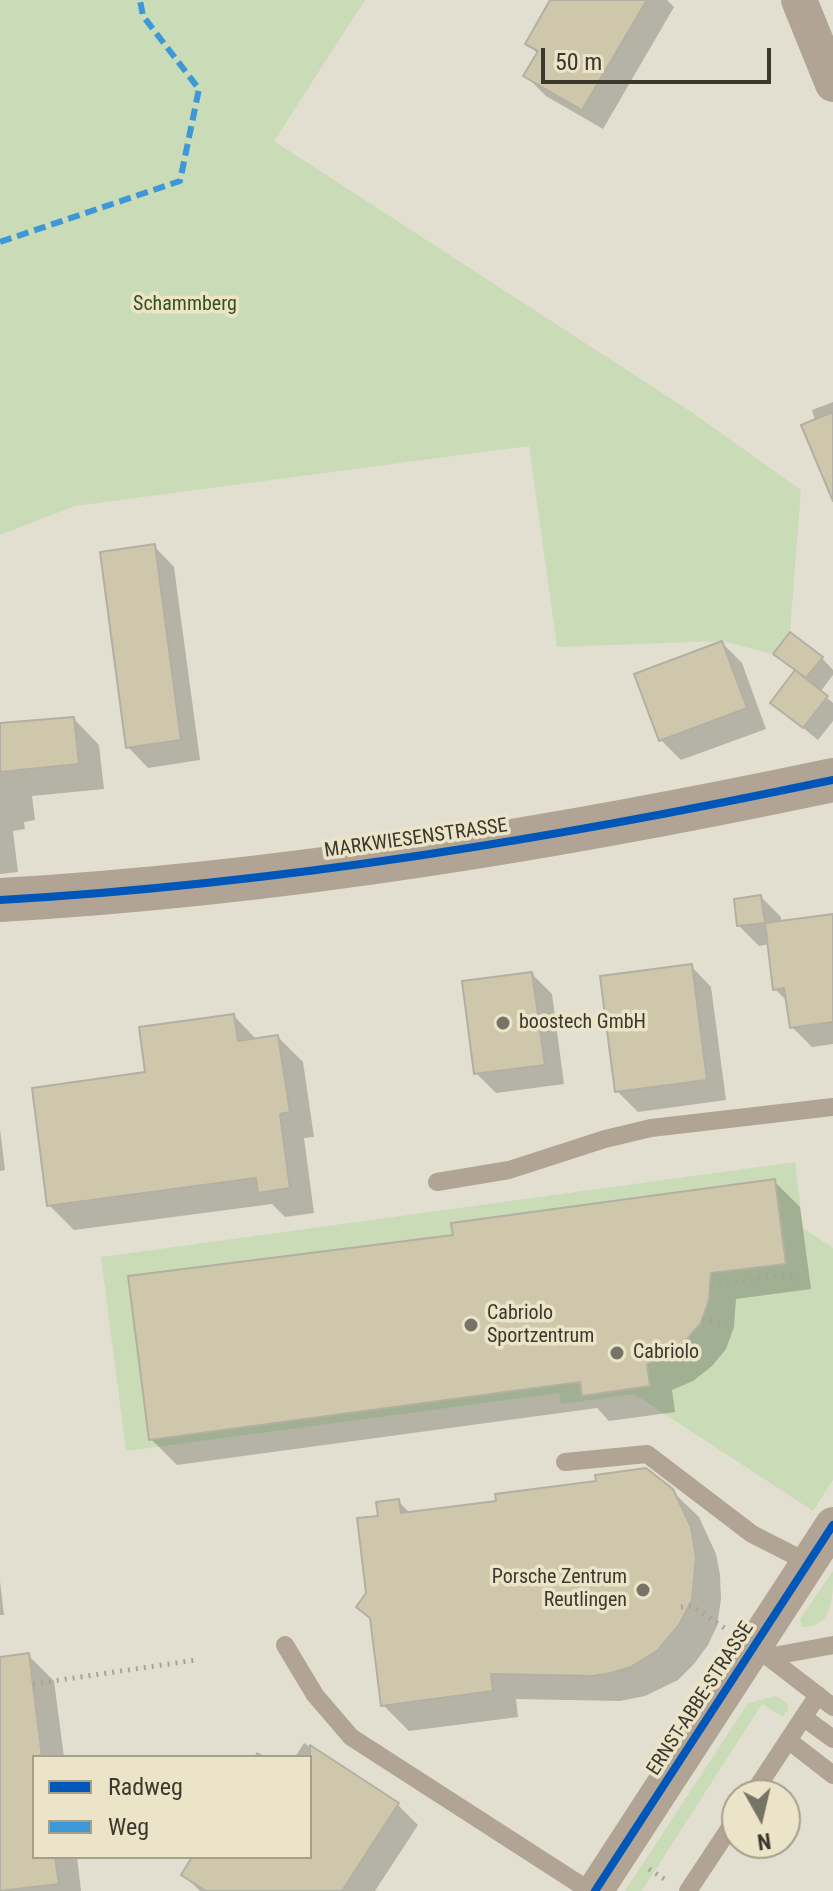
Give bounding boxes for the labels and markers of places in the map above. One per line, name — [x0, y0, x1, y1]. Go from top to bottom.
place label: boostech GmbH — [519, 1011, 646, 1035]
marker: boostech GmbH — [494, 1014, 512, 1032]
place label: Cabriolo Sportzentrum — [487, 1302, 594, 1349]
marker: Cabriolo Sportzentrum — [462, 1316, 480, 1334]
place label: Cabriolo — [633, 1341, 699, 1365]
marker: Cabriolo — [608, 1344, 626, 1362]
place label: Porsche Zentrum Reutlingen — [492, 1566, 627, 1613]
marker: Porsche Zentrum Reutlingen — [634, 1581, 652, 1599]

